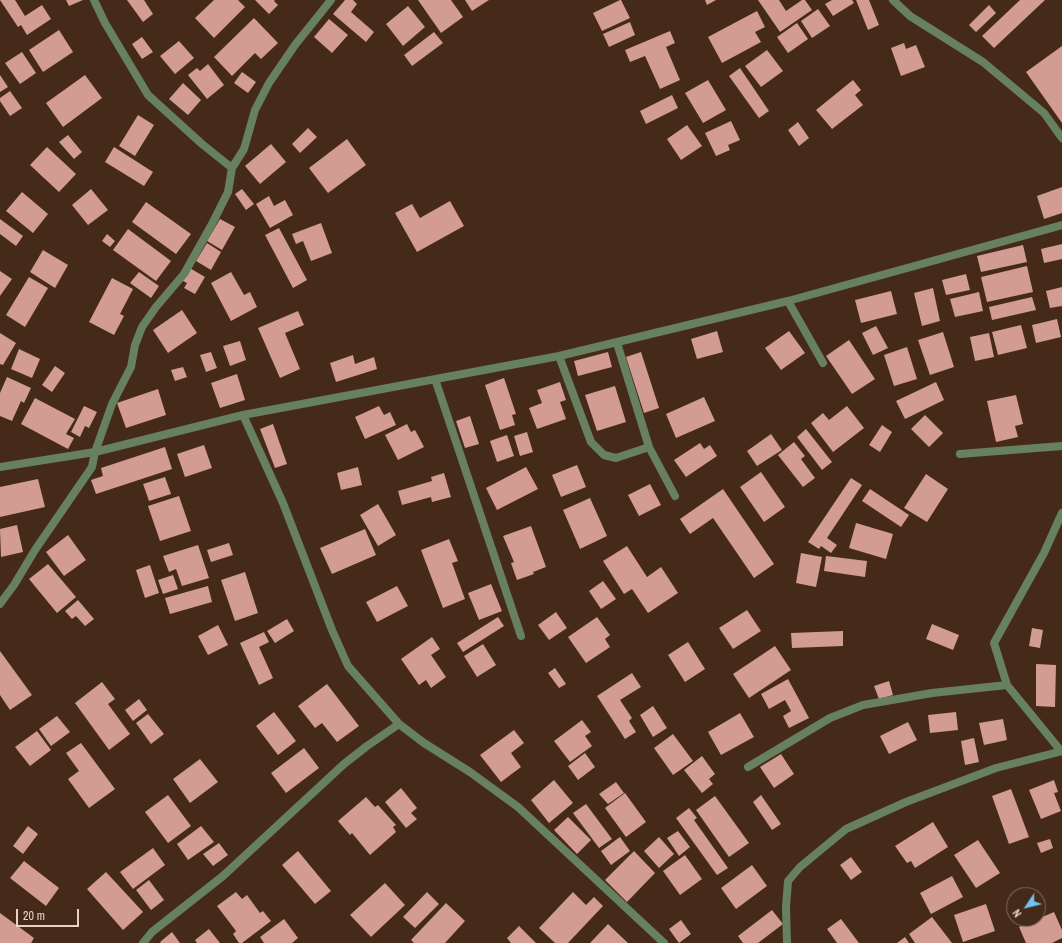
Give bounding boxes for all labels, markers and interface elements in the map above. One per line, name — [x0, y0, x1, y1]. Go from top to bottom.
north arrow — [1006, 887, 1046, 927]
scale bar — [18, 901, 81, 927]
text: N — [1009, 907, 1025, 920]
text: 20 m — [23, 908, 45, 924]

